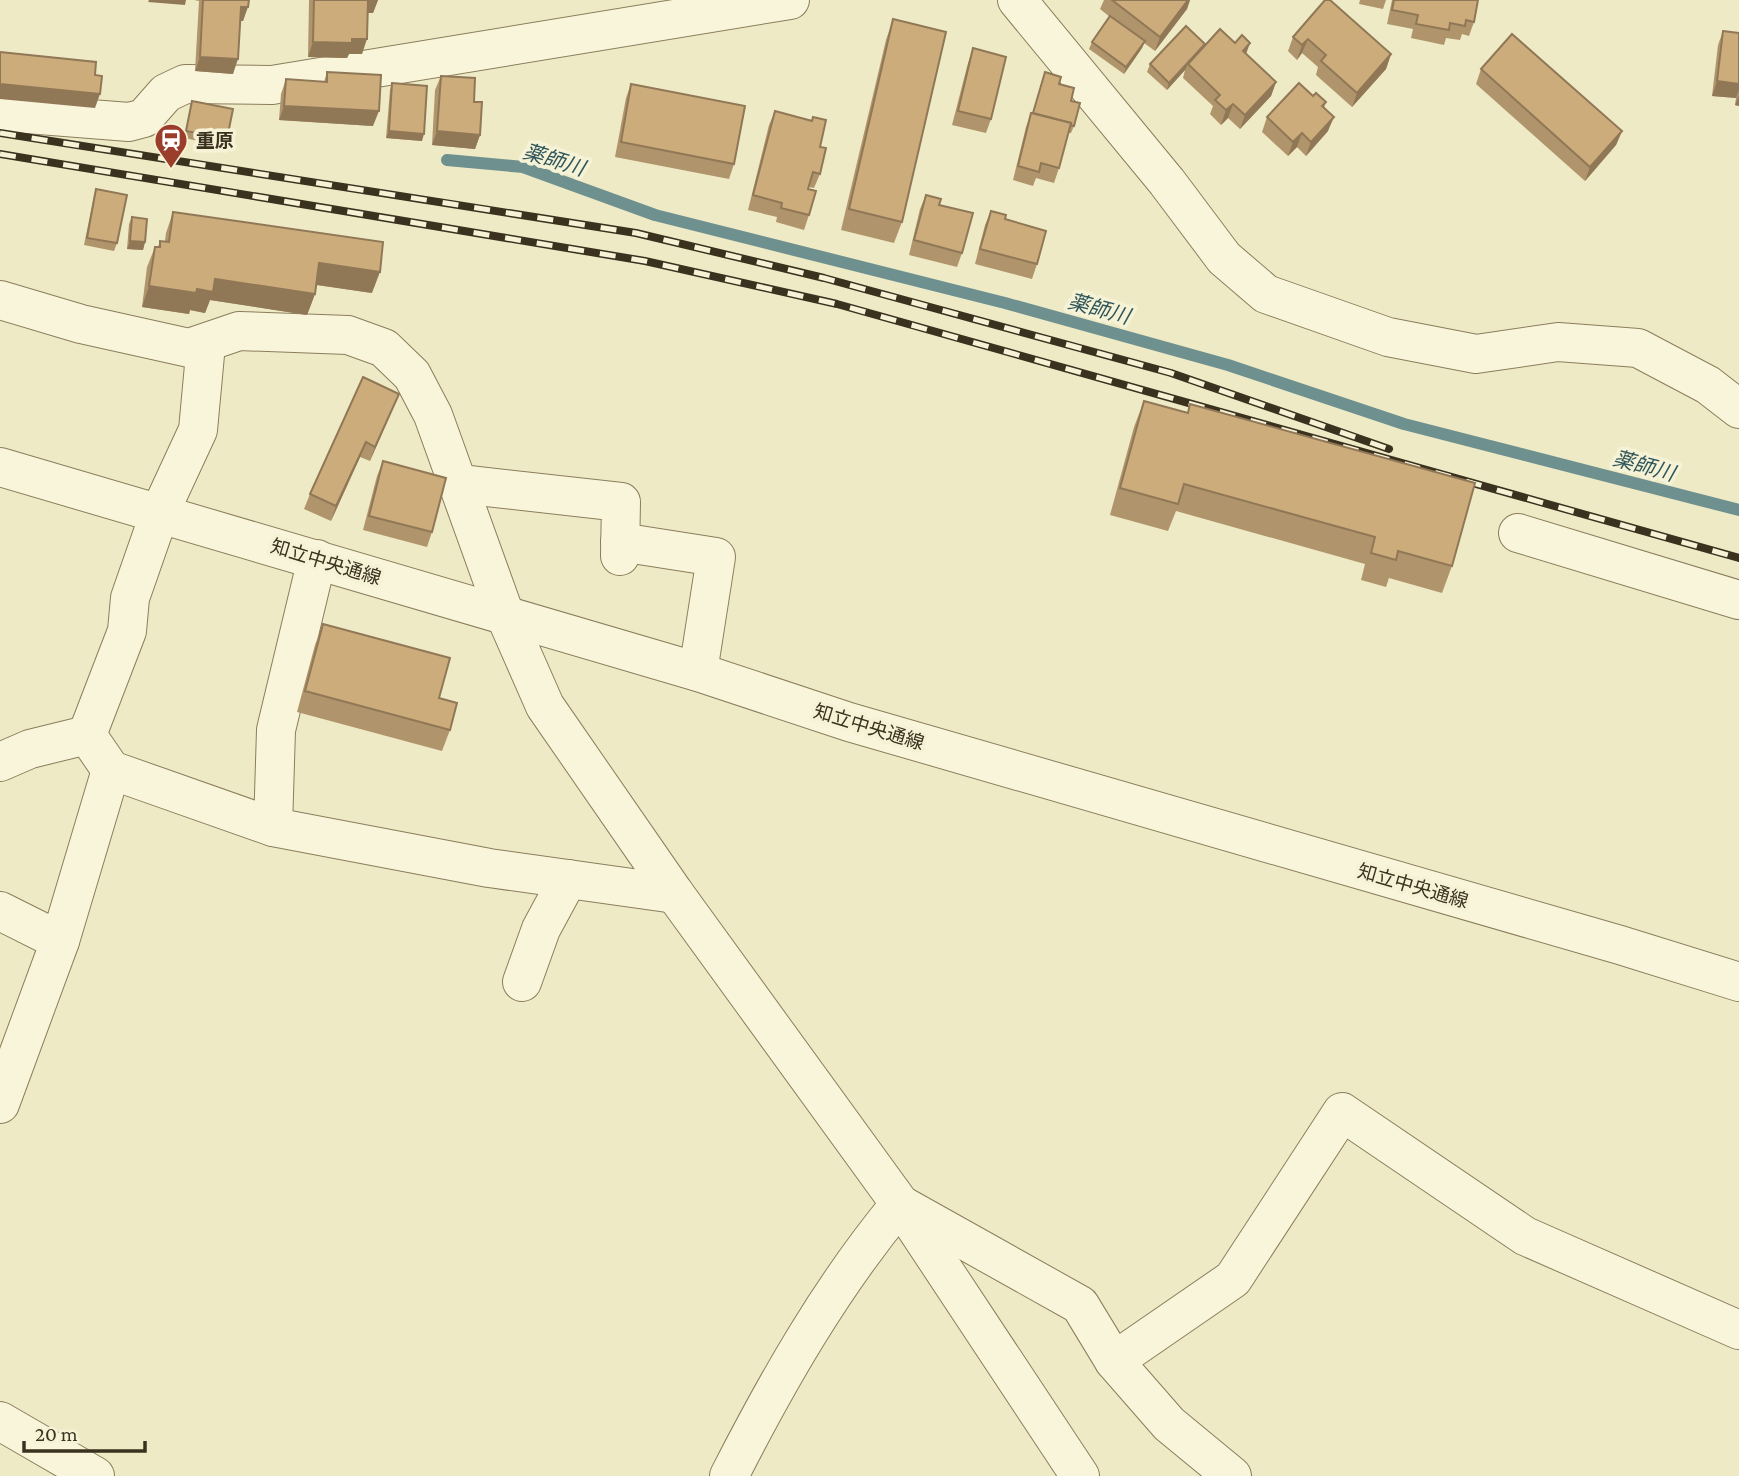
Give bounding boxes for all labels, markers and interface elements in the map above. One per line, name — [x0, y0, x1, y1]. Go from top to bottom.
station icon: 重原 — [152, 121, 190, 170]
place label: 重原 — [196, 130, 234, 151]
water label: 薬師川 — [520, 139, 590, 181]
water label: 薬師川 — [1065, 289, 1134, 329]
water label: 薬師川 — [1610, 446, 1679, 486]
street label: 知立中央通線 — [268, 535, 384, 589]
street label: 知立中央通線 — [811, 700, 927, 754]
street label: 知立中央通線 — [1355, 860, 1471, 912]
scale bar — [24, 1410, 145, 1454]
text: 20 m — [35, 1422, 78, 1446]

